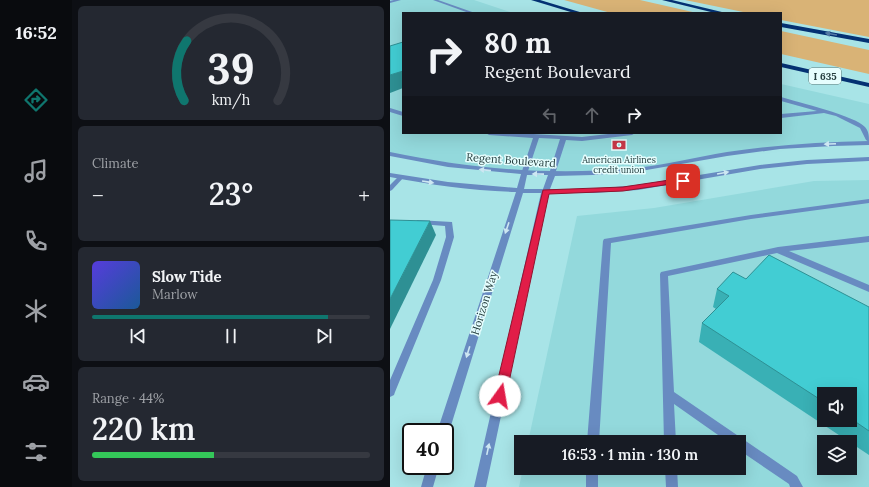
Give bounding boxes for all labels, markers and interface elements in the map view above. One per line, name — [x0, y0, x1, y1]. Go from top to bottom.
text: 16:52 — [15, 21, 57, 44]
text: 80 m — [484, 25, 551, 61]
icon: right — [418, 28, 470, 80]
one-way arrow — [825, 31, 837, 37]
text: 39 — [207, 42, 255, 95]
text: Regent Boulevard — [484, 60, 631, 83]
road number: I 635 — [809, 68, 841, 84]
icon: directions — [22, 86, 50, 114]
text: km/h — [212, 91, 251, 110]
icon: left — [539, 104, 561, 126]
icon: ahead — [581, 104, 603, 126]
icon: right — [623, 104, 645, 126]
bank icon: American Airlines credit union — [611, 137, 627, 153]
one-way arrow — [824, 141, 836, 148]
street label: Regent Boulevard — [466, 150, 557, 170]
place label: American Airlines credit union — [581, 154, 656, 175]
text: Climate — [92, 155, 139, 172]
icon: music — [22, 157, 50, 185]
pin — [666, 164, 700, 198]
one-way arrow — [479, 167, 491, 173]
icon: arrive — [672, 170, 694, 192]
one-way arrow — [717, 170, 729, 176]
one-way arrow — [531, 171, 544, 177]
text: 23° — [209, 175, 253, 213]
one-way arrow — [422, 179, 434, 185]
text: − — [92, 181, 104, 209]
text: + — [358, 181, 370, 209]
one-way arrow — [504, 222, 510, 234]
icon: phone — [22, 227, 50, 255]
text: Slow Tide — [152, 267, 222, 286]
street label: Horizon Way — [468, 269, 500, 337]
text: Marlow — [152, 286, 198, 303]
icon: climate — [22, 297, 50, 325]
icon: previous — [127, 325, 149, 347]
icon: pause — [220, 325, 242, 347]
icon: next — [313, 325, 335, 347]
one-way arrow — [465, 346, 471, 358]
icon: car — [22, 368, 50, 396]
position arrow — [479, 375, 521, 417]
map controls — [817, 387, 857, 475]
button: sound — [817, 387, 857, 427]
text: Range · 44% — [92, 390, 164, 407]
text: 220 km — [92, 410, 195, 448]
speed limit sign: 40 — [402, 423, 454, 475]
button: layers — [817, 435, 857, 475]
icon: filters — [22, 438, 50, 466]
one-way arrow — [486, 443, 492, 455]
text: 16:53 · 1 min · 130 m — [562, 445, 698, 464]

